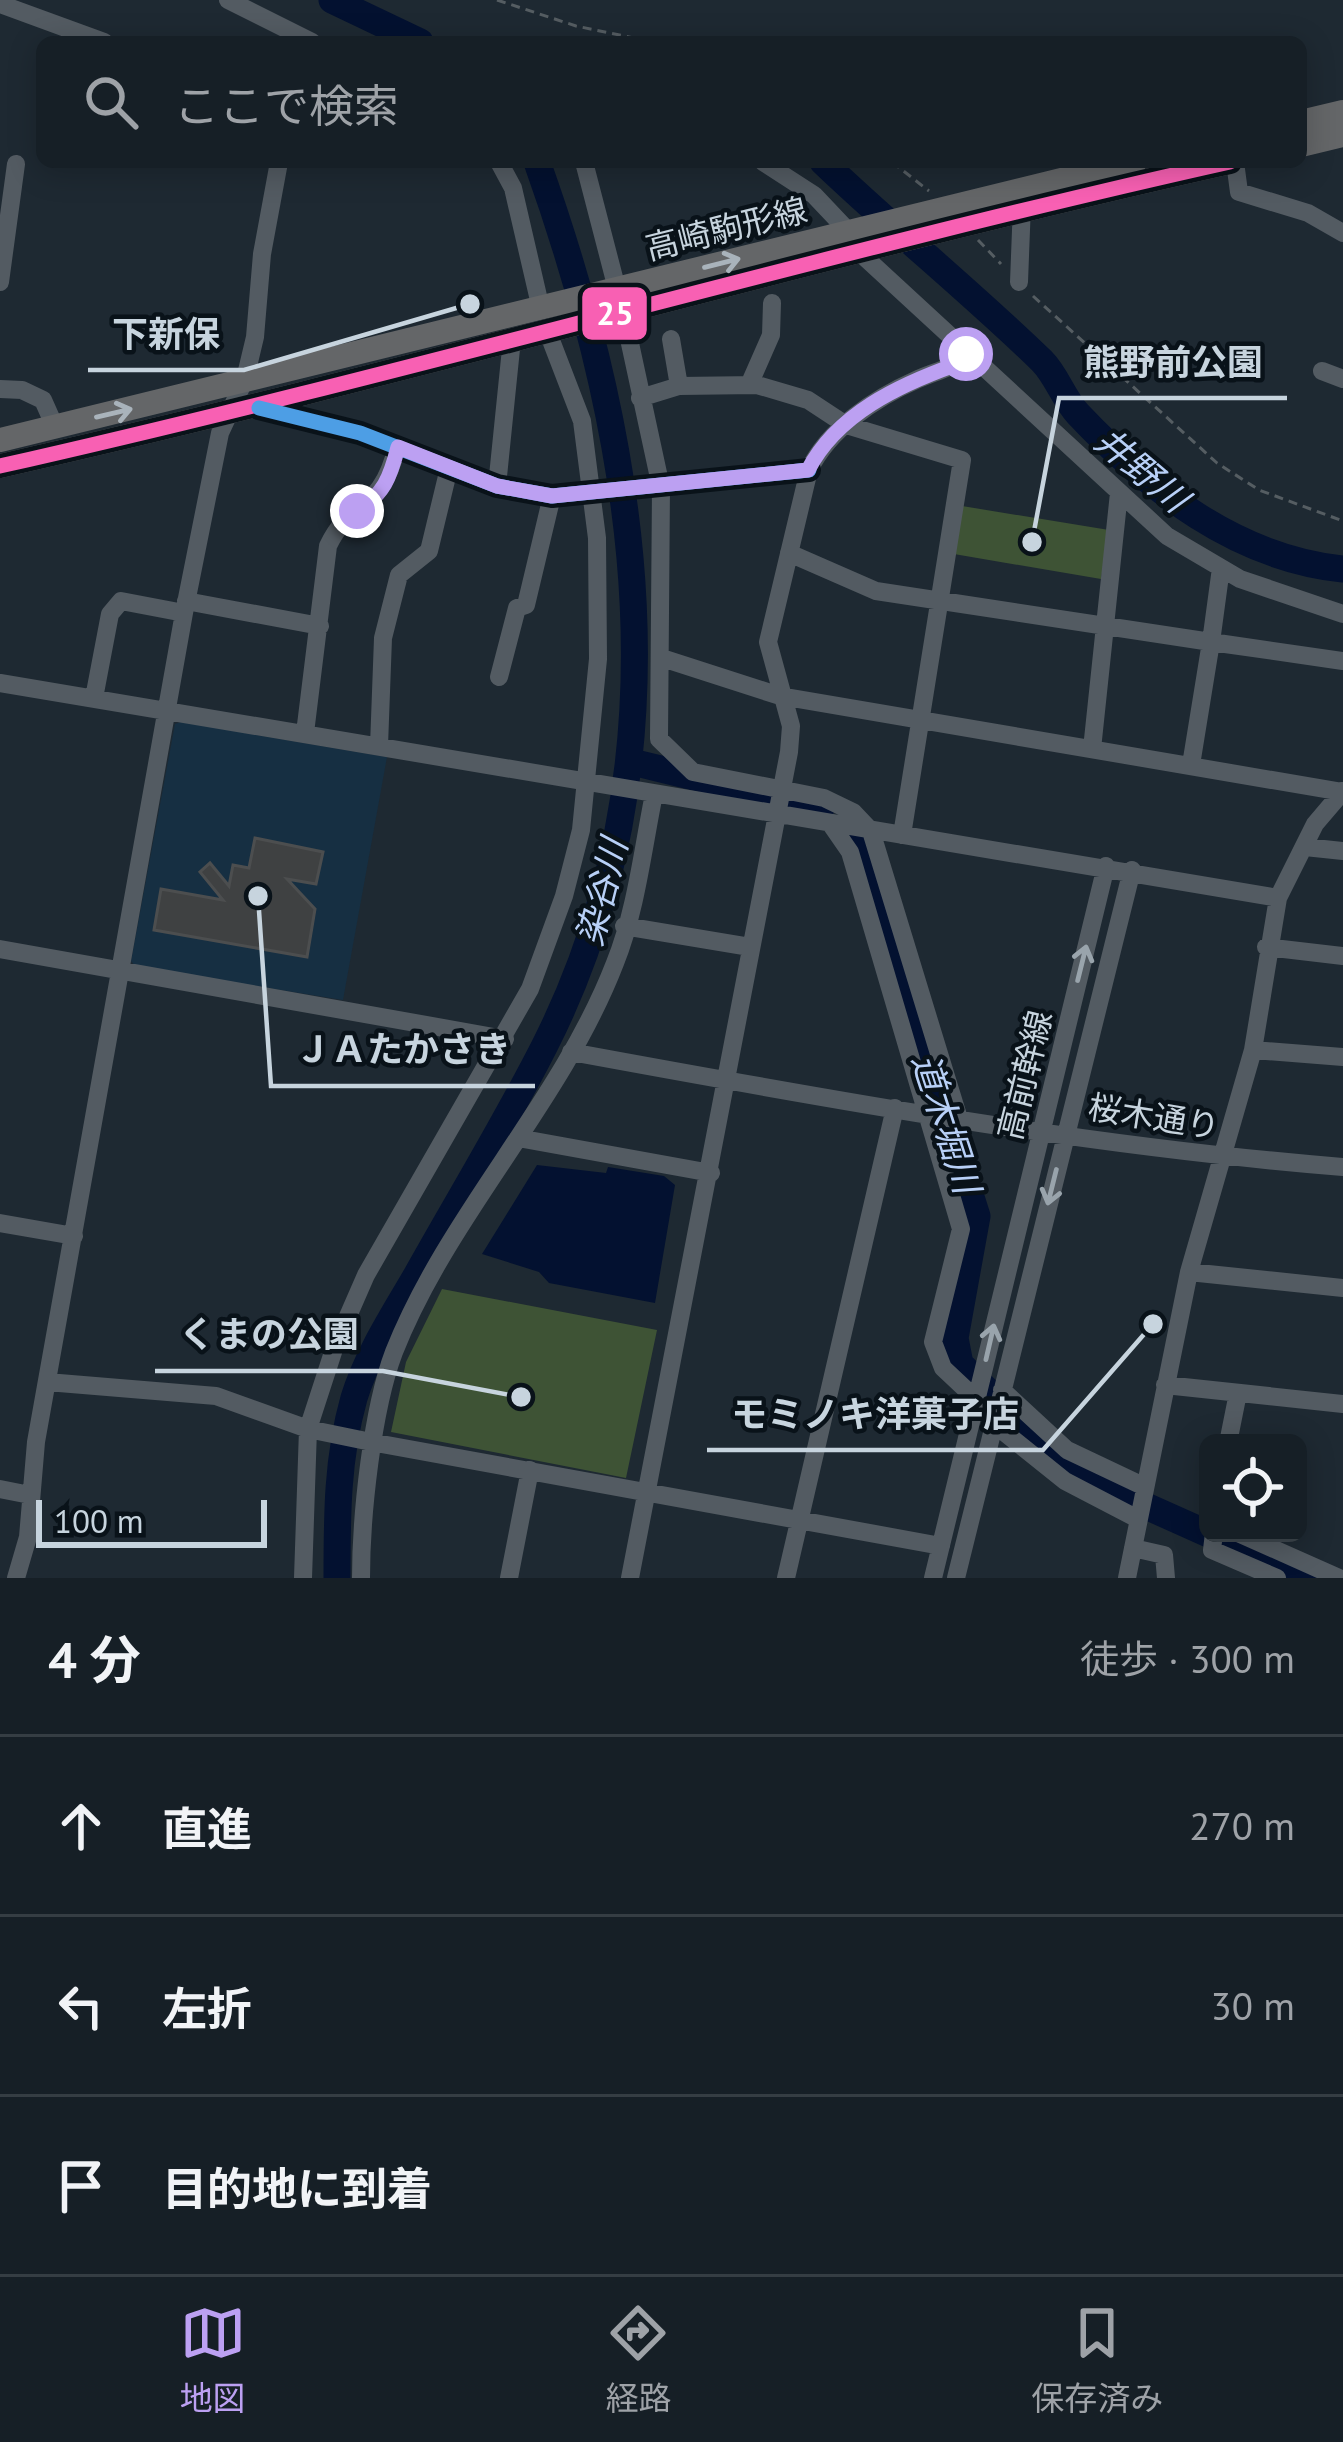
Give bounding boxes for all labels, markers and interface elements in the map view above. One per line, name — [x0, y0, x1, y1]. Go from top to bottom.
search box — [36, 36, 1307, 168]
icon: search — [78, 69, 144, 135]
text: ここで検索 — [174, 76, 399, 134]
street label: 高崎駒形線 — [641, 187, 811, 269]
one-way arrow — [702, 251, 740, 273]
line badge: 25 — [580, 285, 649, 342]
text: 25 — [596, 291, 634, 334]
callout: 下新保 — [88, 298, 244, 370]
text: 下新保 — [112, 310, 220, 357]
callout: 熊野前公園 — [1059, 326, 1287, 398]
route start — [939, 327, 993, 381]
text: 熊野前公園 — [1083, 338, 1263, 385]
one-way arrow — [94, 401, 132, 423]
water label: 井野川 — [1086, 416, 1202, 524]
route end — [330, 484, 384, 538]
water label: 染谷川 — [565, 830, 638, 950]
one-way arrow — [1072, 944, 1094, 982]
street label: 高前幹線 — [987, 1006, 1061, 1144]
callout: ＪＡたかさき — [271, 1014, 535, 1086]
text: ＪＡたかさき — [295, 1025, 511, 1072]
water label: 道木堀川 — [902, 1047, 993, 1203]
street label: 桜木通り — [1085, 1084, 1223, 1148]
one-way arrow — [1040, 1168, 1062, 1206]
callout: くまの公園 — [155, 1299, 383, 1371]
text: くまの公園 — [179, 1310, 359, 1357]
one-way arrow — [980, 1323, 1002, 1361]
callout: モミノキ洋菓子店 — [707, 1378, 1043, 1450]
text: モミノキ洋菓子店 — [731, 1390, 1019, 1437]
map controls — [1199, 1434, 1307, 1542]
button: locate — [1199, 1434, 1307, 1542]
scale bar — [36, 1494, 267, 1547]
text: 100 m — [54, 1499, 144, 1542]
text: 4 分 — [48, 1626, 141, 1692]
text: 徒歩 · 300 m — [1080, 1633, 1295, 1684]
icon: ahead — [48, 1793, 114, 1859]
text: 直進 — [162, 1799, 252, 1857]
text: 270 m — [1189, 1800, 1295, 1851]
icon: left — [48, 1973, 114, 2039]
text: 左折 — [162, 1979, 252, 2037]
text: 30 m — [1210, 1980, 1295, 2031]
icon: arrive — [48, 2153, 114, 2219]
text: 目的地に到着 — [162, 2159, 432, 2217]
tab: 地図 — [180, 2300, 246, 2420]
tab: 経路 — [605, 2300, 671, 2420]
tab: 保存済み — [1031, 2300, 1163, 2420]

